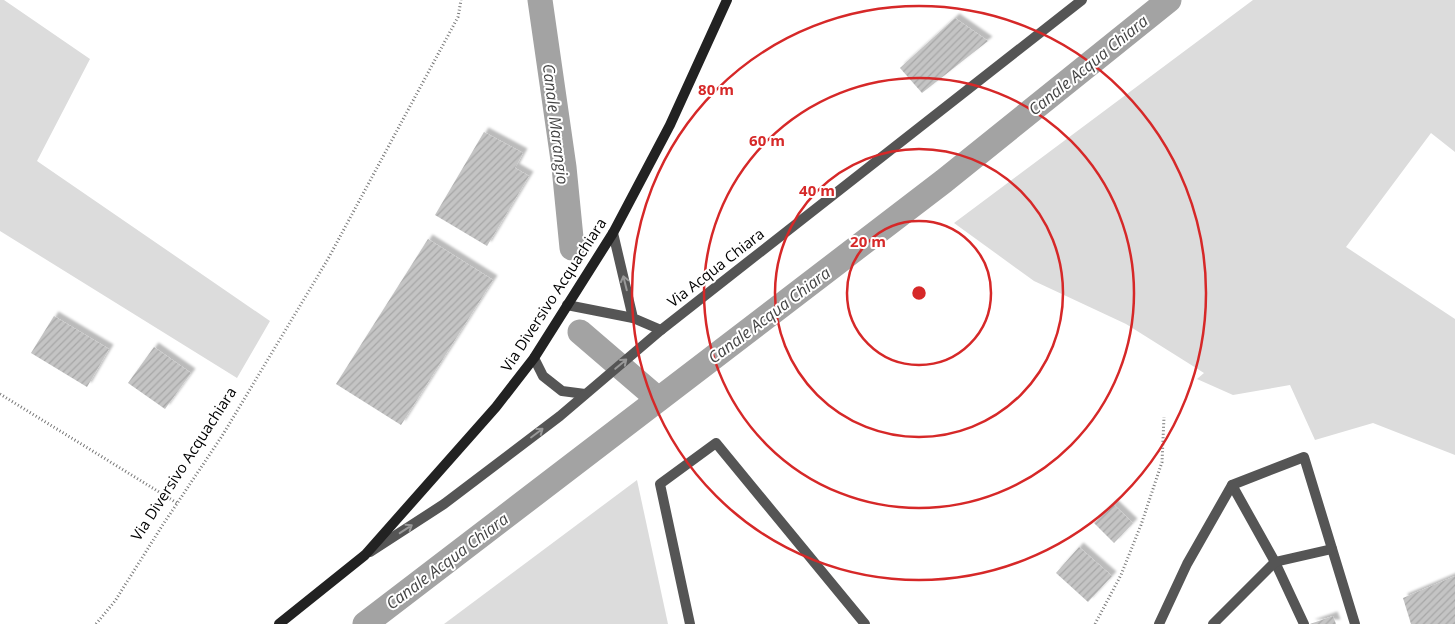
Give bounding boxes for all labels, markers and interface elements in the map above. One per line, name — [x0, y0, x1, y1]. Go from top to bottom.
water label: Canale Acqua Chiara — [1024, 10, 1152, 120]
water label: Canale Marangio — [538, 62, 574, 186]
text: 80 m — [698, 79, 734, 99]
text: 60 m — [749, 130, 785, 150]
text: 40 m — [799, 180, 835, 200]
street label: Via Diversivo Acquachiara — [496, 214, 610, 375]
street label: Via Acqua Chiara — [663, 223, 768, 311]
text: 20 m — [850, 231, 886, 251]
water label: Canale Acqua Chiara — [703, 262, 835, 368]
one-way arrow — [620, 276, 629, 292]
centre of rings — [910, 284, 928, 302]
one-way arrow — [614, 359, 627, 370]
street label: Via Diversivo Acquachiara — [126, 383, 240, 544]
one-way arrow — [530, 428, 544, 438]
water label: Canale Acqua Chiara — [381, 508, 513, 614]
one-way arrow — [398, 524, 412, 534]

